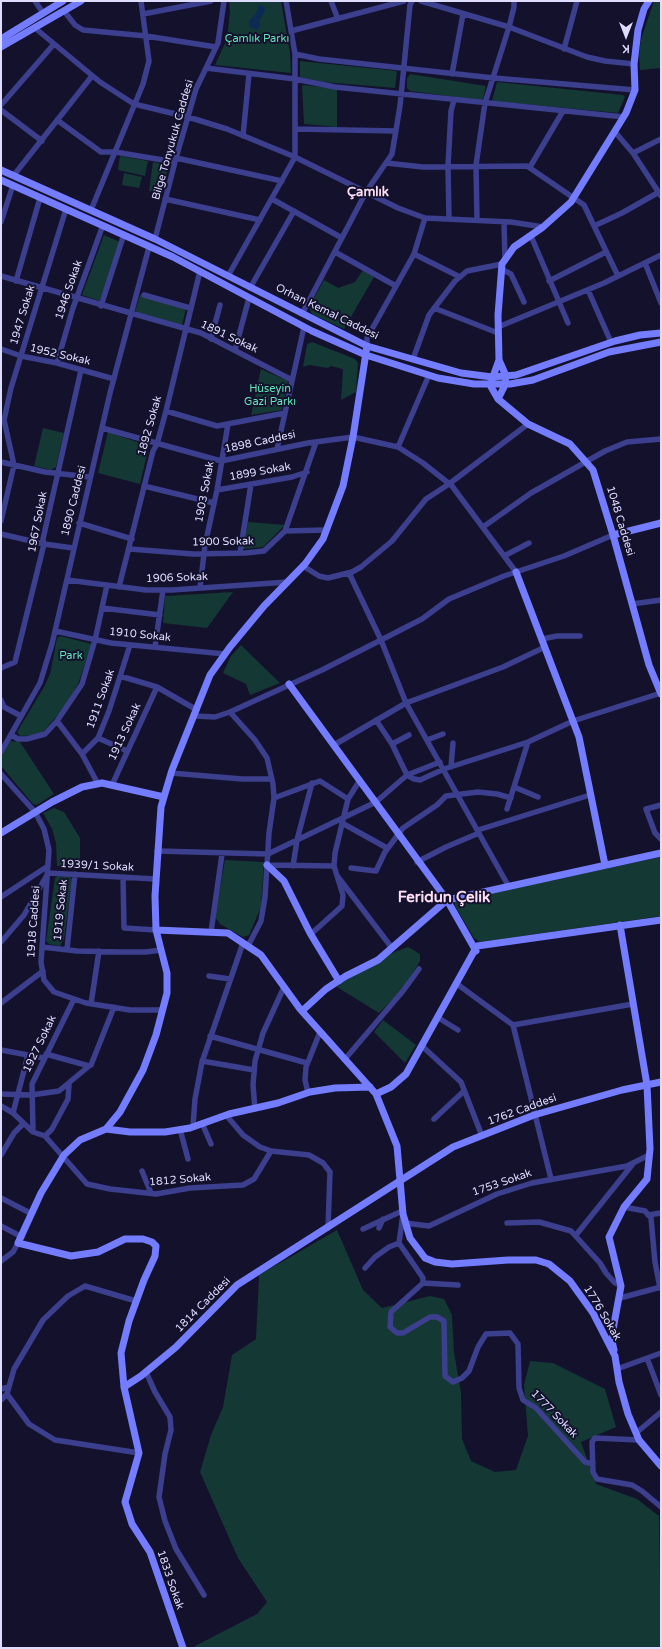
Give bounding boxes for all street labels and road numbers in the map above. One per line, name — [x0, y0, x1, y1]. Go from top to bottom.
street label: Bilge Tonyukuk Caddesi — [150, 78, 196, 202]
street label: 1946 Sokak — [53, 259, 85, 321]
street label: Orhan Kemal Caddesi — [273, 281, 381, 343]
street label: 1947 Sokak — [8, 283, 38, 347]
street label: 1891 Sokak — [198, 318, 260, 356]
street label: 1952 Sokak — [28, 342, 92, 368]
street label: 1892 Sokak — [135, 394, 165, 458]
street label: 1898 Caddesi — [223, 428, 297, 456]
street label: 1903 Sokak — [193, 460, 217, 524]
street label: 1899 Sokak — [228, 460, 292, 484]
street label: 1890 Caddesi — [59, 464, 89, 538]
street label: 1048 Caddesi — [603, 484, 637, 558]
street label: 1967 Sokak — [26, 490, 50, 554]
street label: 1900 Sokak — [192, 535, 254, 549]
street label: 1906 Sokak — [146, 570, 208, 586]
street label: 1910 Sokak — [108, 625, 172, 645]
street label: 1911 Sokak — [84, 668, 118, 730]
street label: 1913 Sokak — [106, 701, 144, 763]
street label: 1939/1 Sokak — [60, 857, 134, 875]
street label: 1919 Sokak — [51, 878, 71, 942]
street label: 1918 Caddesi — [25, 885, 43, 959]
street label: 1927 Sokak — [20, 1013, 60, 1075]
street label: 1762 Caddesi — [486, 1091, 558, 1129]
street label: 1753 Sokak — [471, 1167, 533, 1199]
street label: 1812 Sokak — [149, 1171, 211, 1189]
street label: 1814 Caddesi — [173, 1275, 233, 1335]
street label: 1776 Sokak — [580, 1283, 624, 1343]
street label: 1777 Sokak — [528, 1387, 580, 1441]
street label: 1833 Sokak — [154, 1549, 186, 1611]

